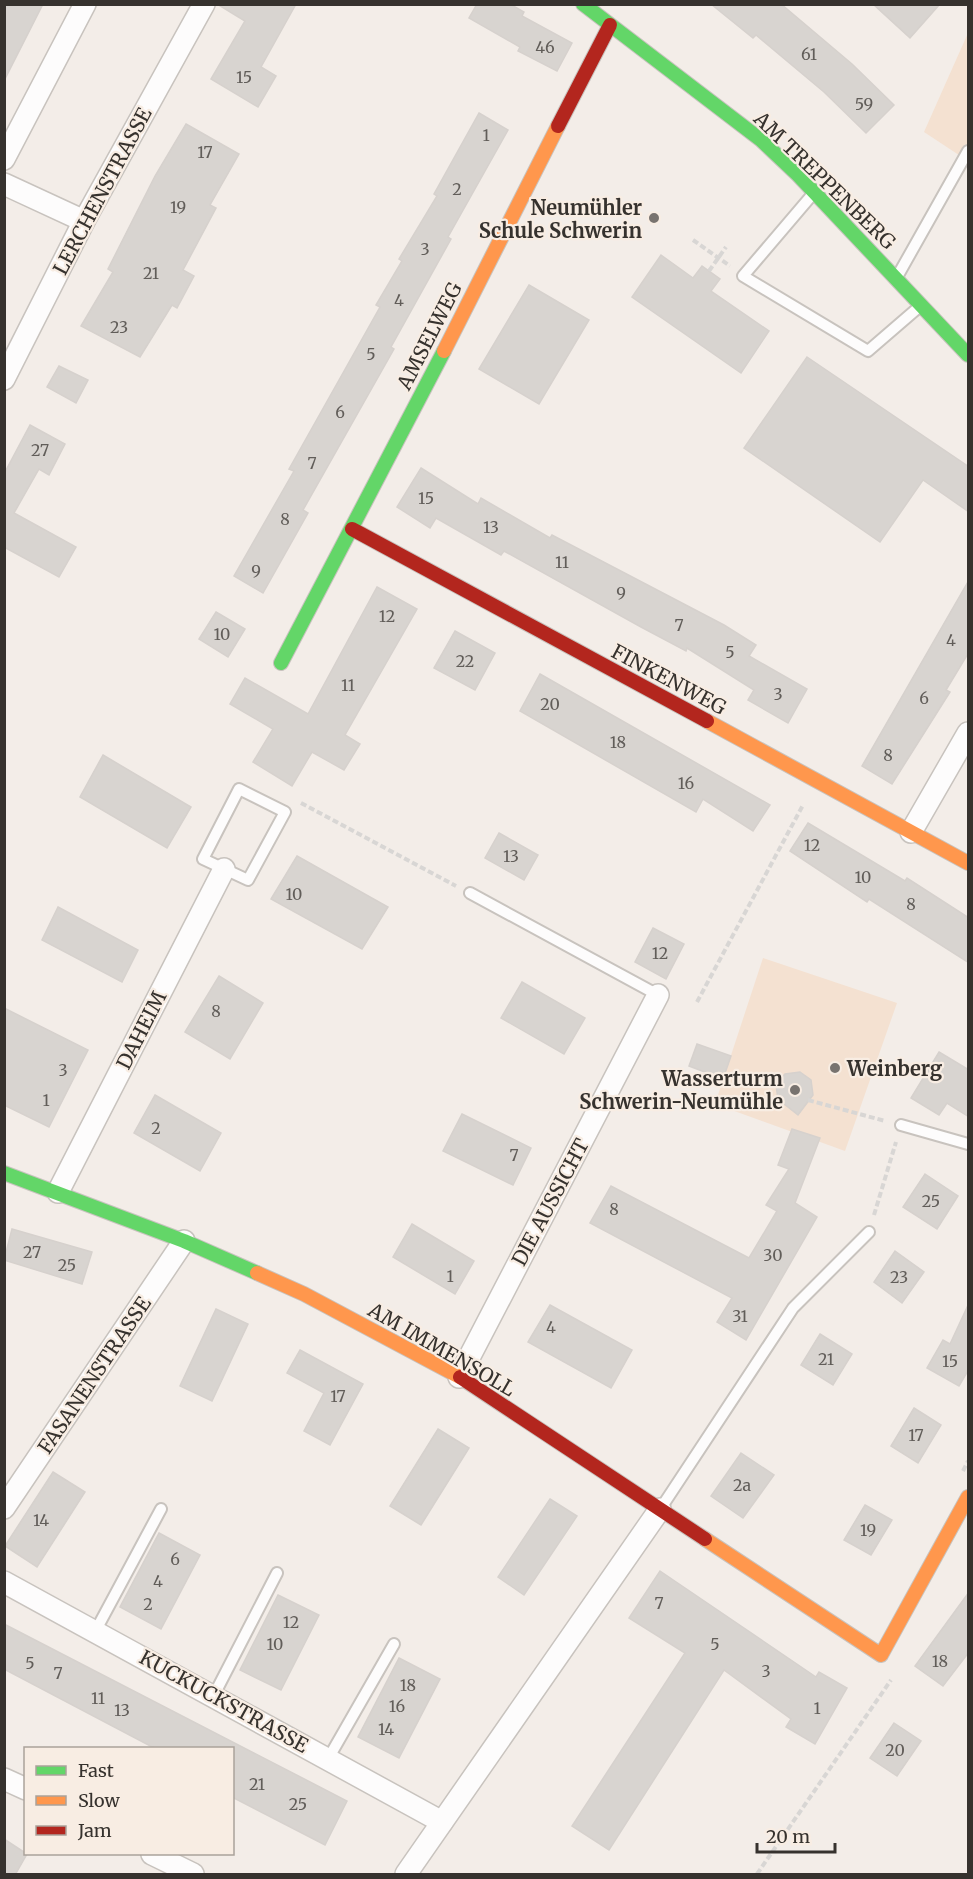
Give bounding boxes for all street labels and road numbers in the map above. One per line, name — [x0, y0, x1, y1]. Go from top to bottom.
street label: LERCHENSTRASSE — [47, 103, 157, 279]
street label: AM TREPPENBERG — [748, 105, 901, 254]
street label: AMSELWEG — [391, 278, 467, 395]
street label: FINKENWEG — [607, 638, 731, 720]
street label: DAHEIM — [111, 986, 171, 1073]
street label: DIE AUSSICHT — [506, 1134, 594, 1270]
street label: FASANENSTRASSE — [32, 1291, 156, 1458]
street label: AM IMMENSOLL — [363, 1296, 520, 1401]
street label: KUCKUCKSTRASSE — [135, 1644, 313, 1758]

